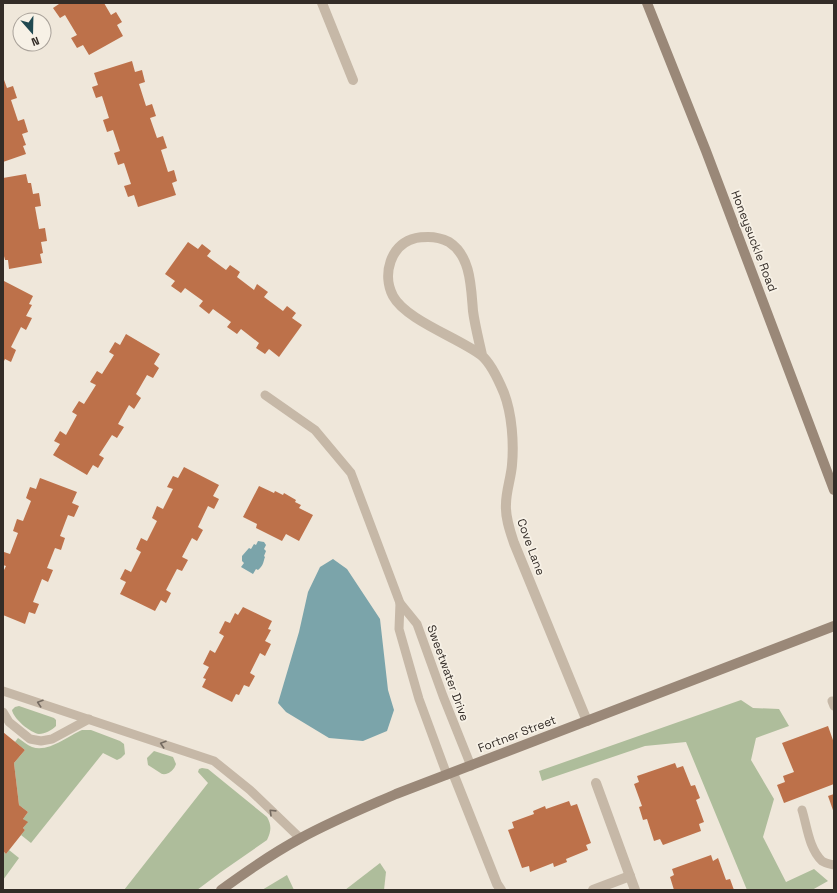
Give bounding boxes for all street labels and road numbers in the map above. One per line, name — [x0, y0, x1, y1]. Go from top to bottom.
street label: Honeysuckle Road — [727, 188, 781, 294]
street label: Cove Lane — [513, 516, 549, 578]
street label: Sweetwater Drive — [423, 623, 473, 723]
street label: Fortner Street — [476, 712, 558, 756]

